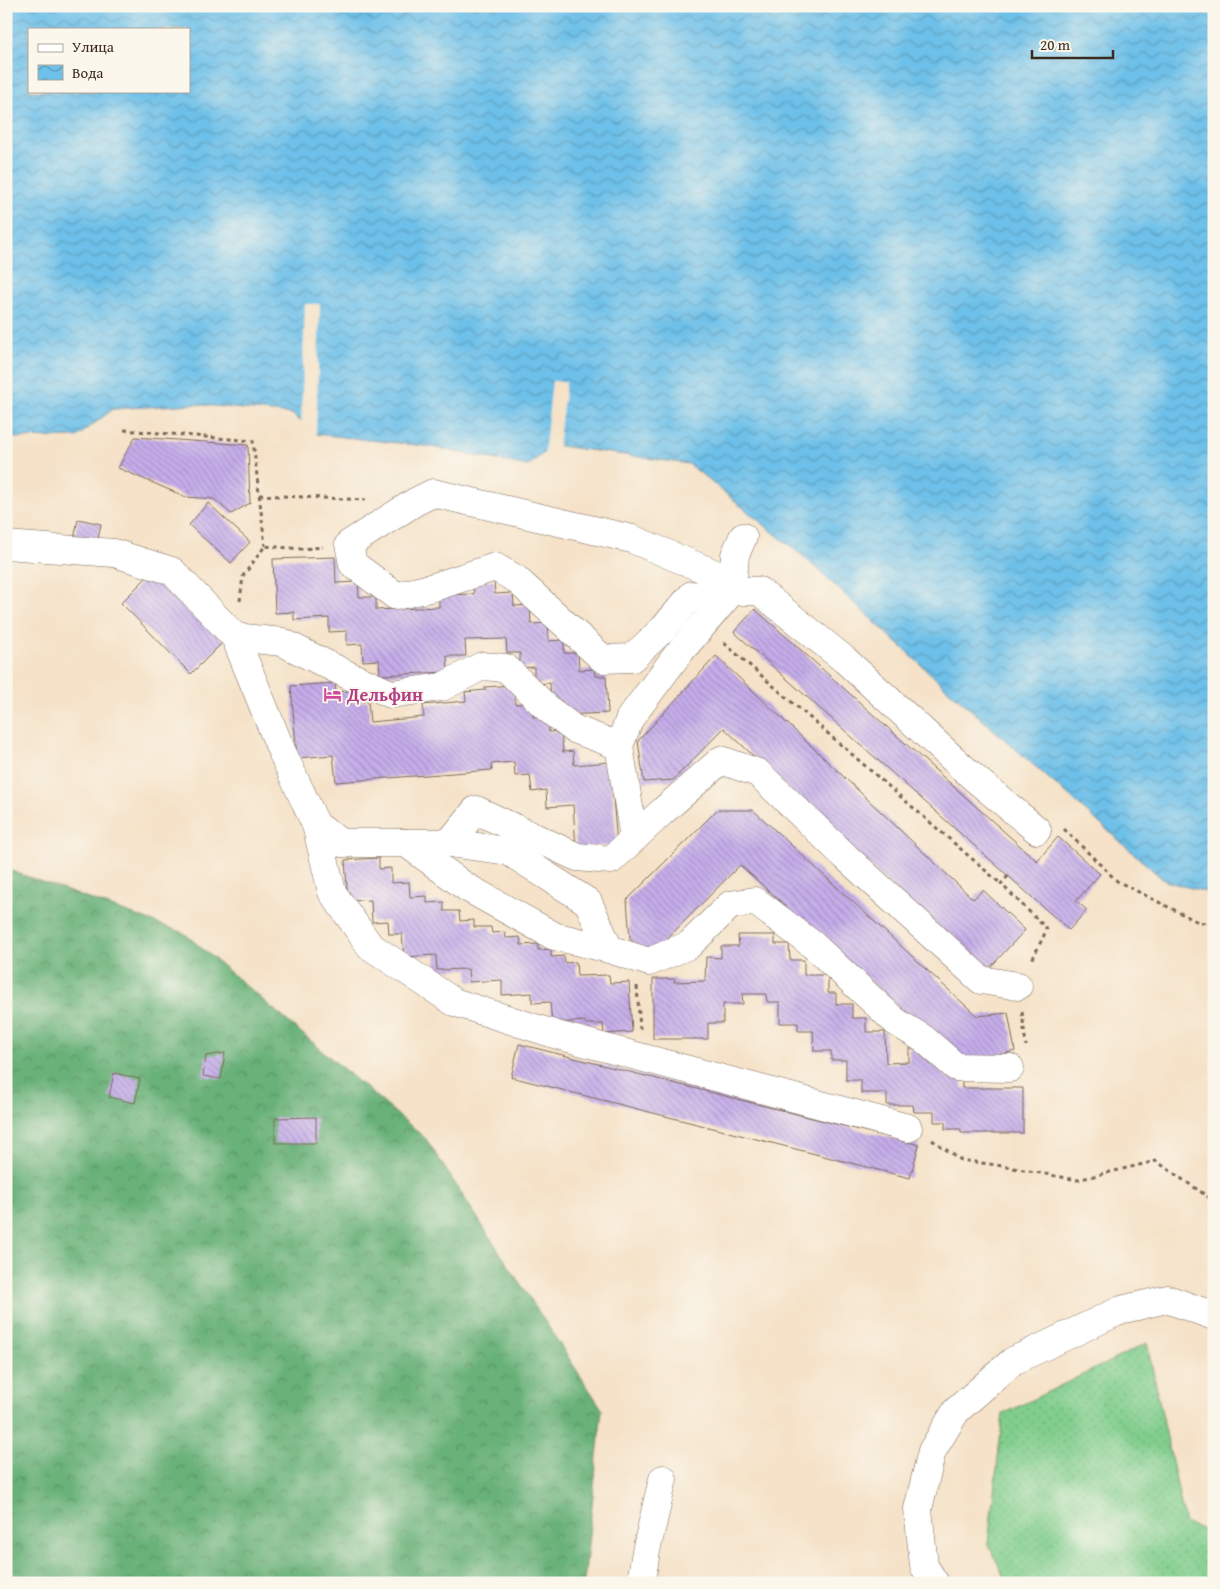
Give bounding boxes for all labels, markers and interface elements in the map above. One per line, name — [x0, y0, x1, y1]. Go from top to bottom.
legend — [28, 28, 190, 92]
scale bar — [1032, 28, 1114, 60]
text: 20 m — [1040, 34, 1071, 55]
text: Улица — [72, 36, 115, 57]
text: Вода — [72, 62, 104, 83]
place label: Дельфин — [346, 681, 423, 708]
hotel icon: Дельфин — [323, 684, 343, 704]

